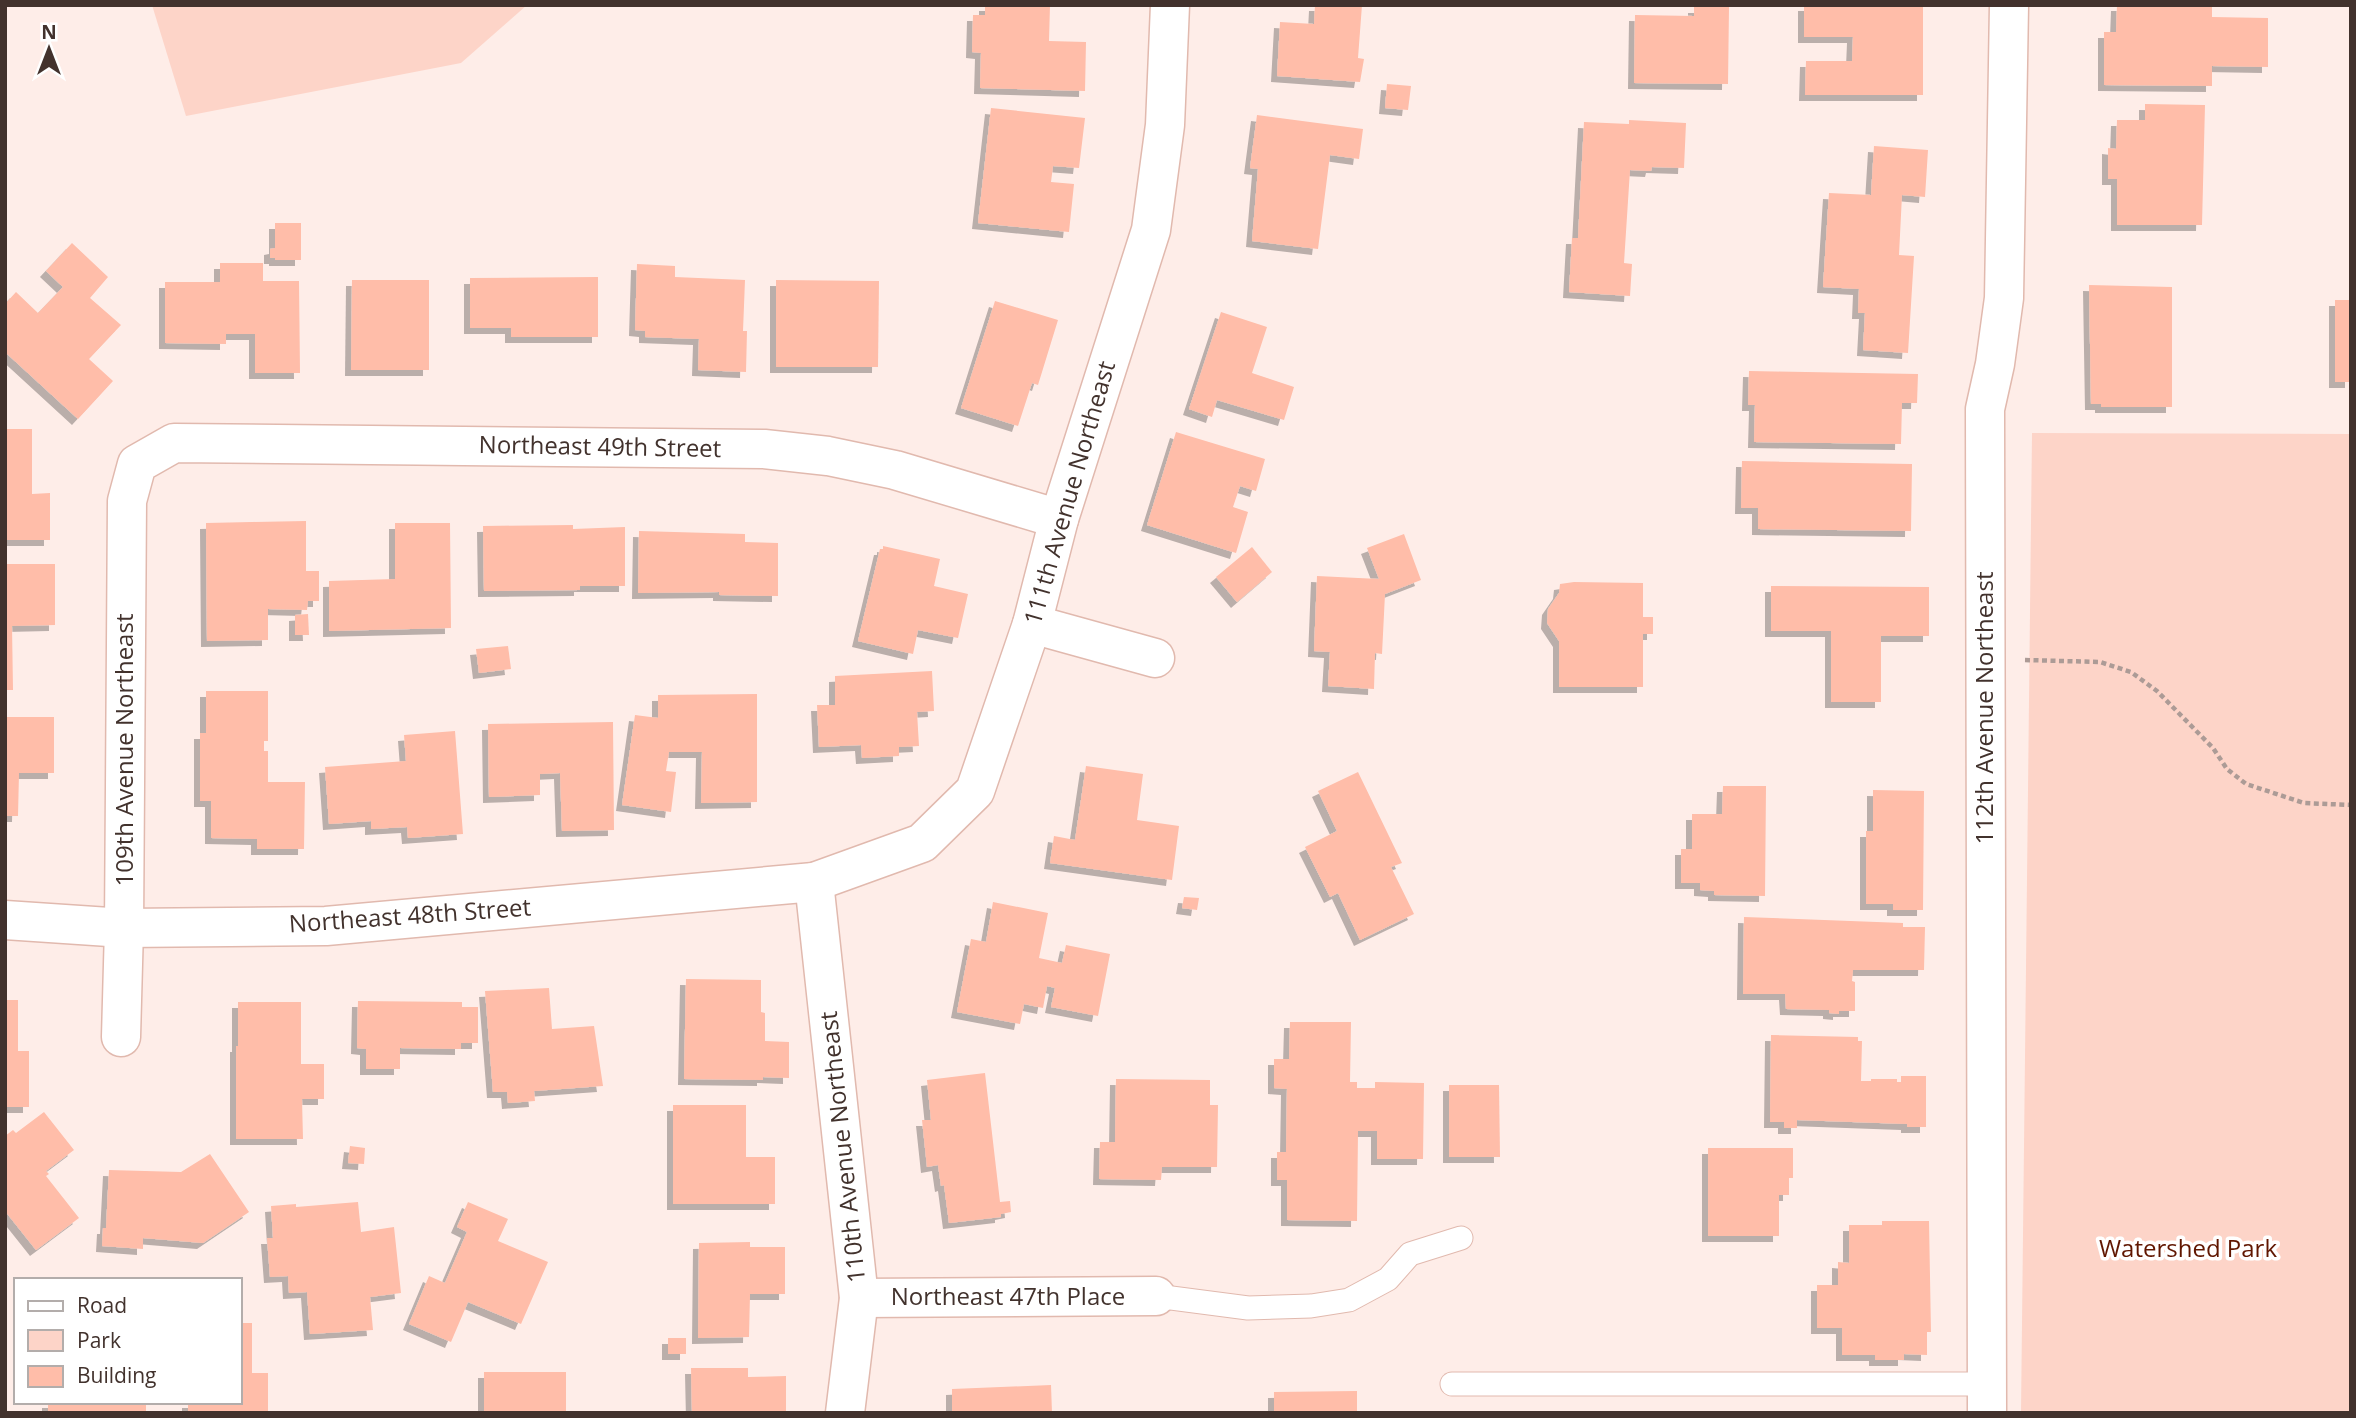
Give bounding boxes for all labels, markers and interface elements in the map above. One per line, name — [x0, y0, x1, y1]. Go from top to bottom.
north arrow — [14, 14, 84, 84]
text: N — [41, 19, 57, 45]
street label: 111th Avenue Northeast — [1015, 357, 1122, 628]
street label: Northeast 49th Street — [478, 427, 722, 464]
street label: 112th Avenue Northeast — [1967, 572, 2000, 844]
street label: 109th Avenue Northeast — [107, 614, 140, 886]
street label: Northeast 48th Street — [288, 890, 532, 939]
street label: 110th Avenue Northeast — [811, 1010, 872, 1285]
park label: Watershed Park — [2099, 1231, 2277, 1264]
legend — [14, 1278, 242, 1404]
street label: Northeast 47th Place — [891, 1279, 1125, 1312]
text: Road — [77, 1291, 127, 1319]
text: Park — [77, 1326, 121, 1354]
text: Building — [77, 1361, 156, 1389]

